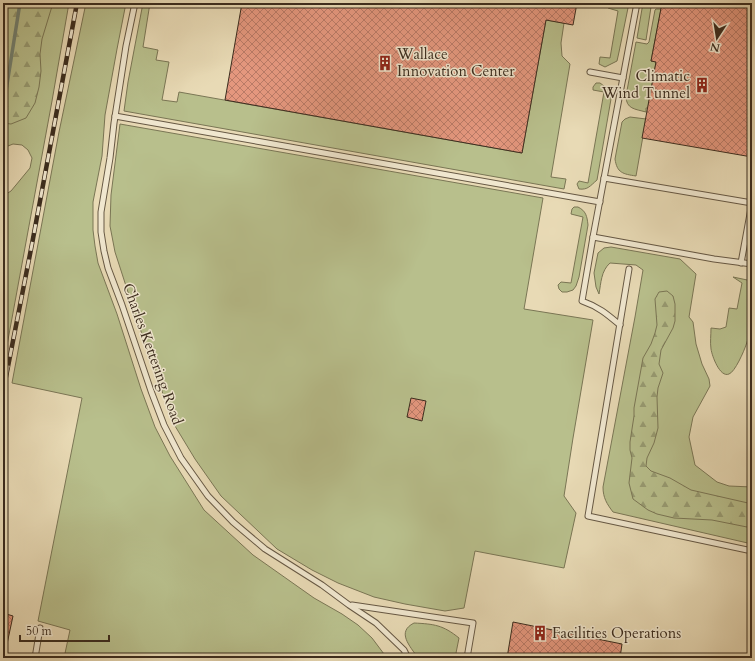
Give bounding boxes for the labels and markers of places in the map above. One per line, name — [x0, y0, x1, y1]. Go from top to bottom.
place label: Wallace Innovation Center — [396, 44, 515, 81]
building icon: Wallace Innovation Center — [376, 54, 394, 72]
place label: Climatic Wind Tunnel — [601, 66, 690, 103]
building icon: Climatic Wind Tunnel — [693, 76, 711, 94]
place label: Facilities Operations — [552, 623, 681, 643]
building icon: Facilities Operations — [531, 624, 549, 642]

